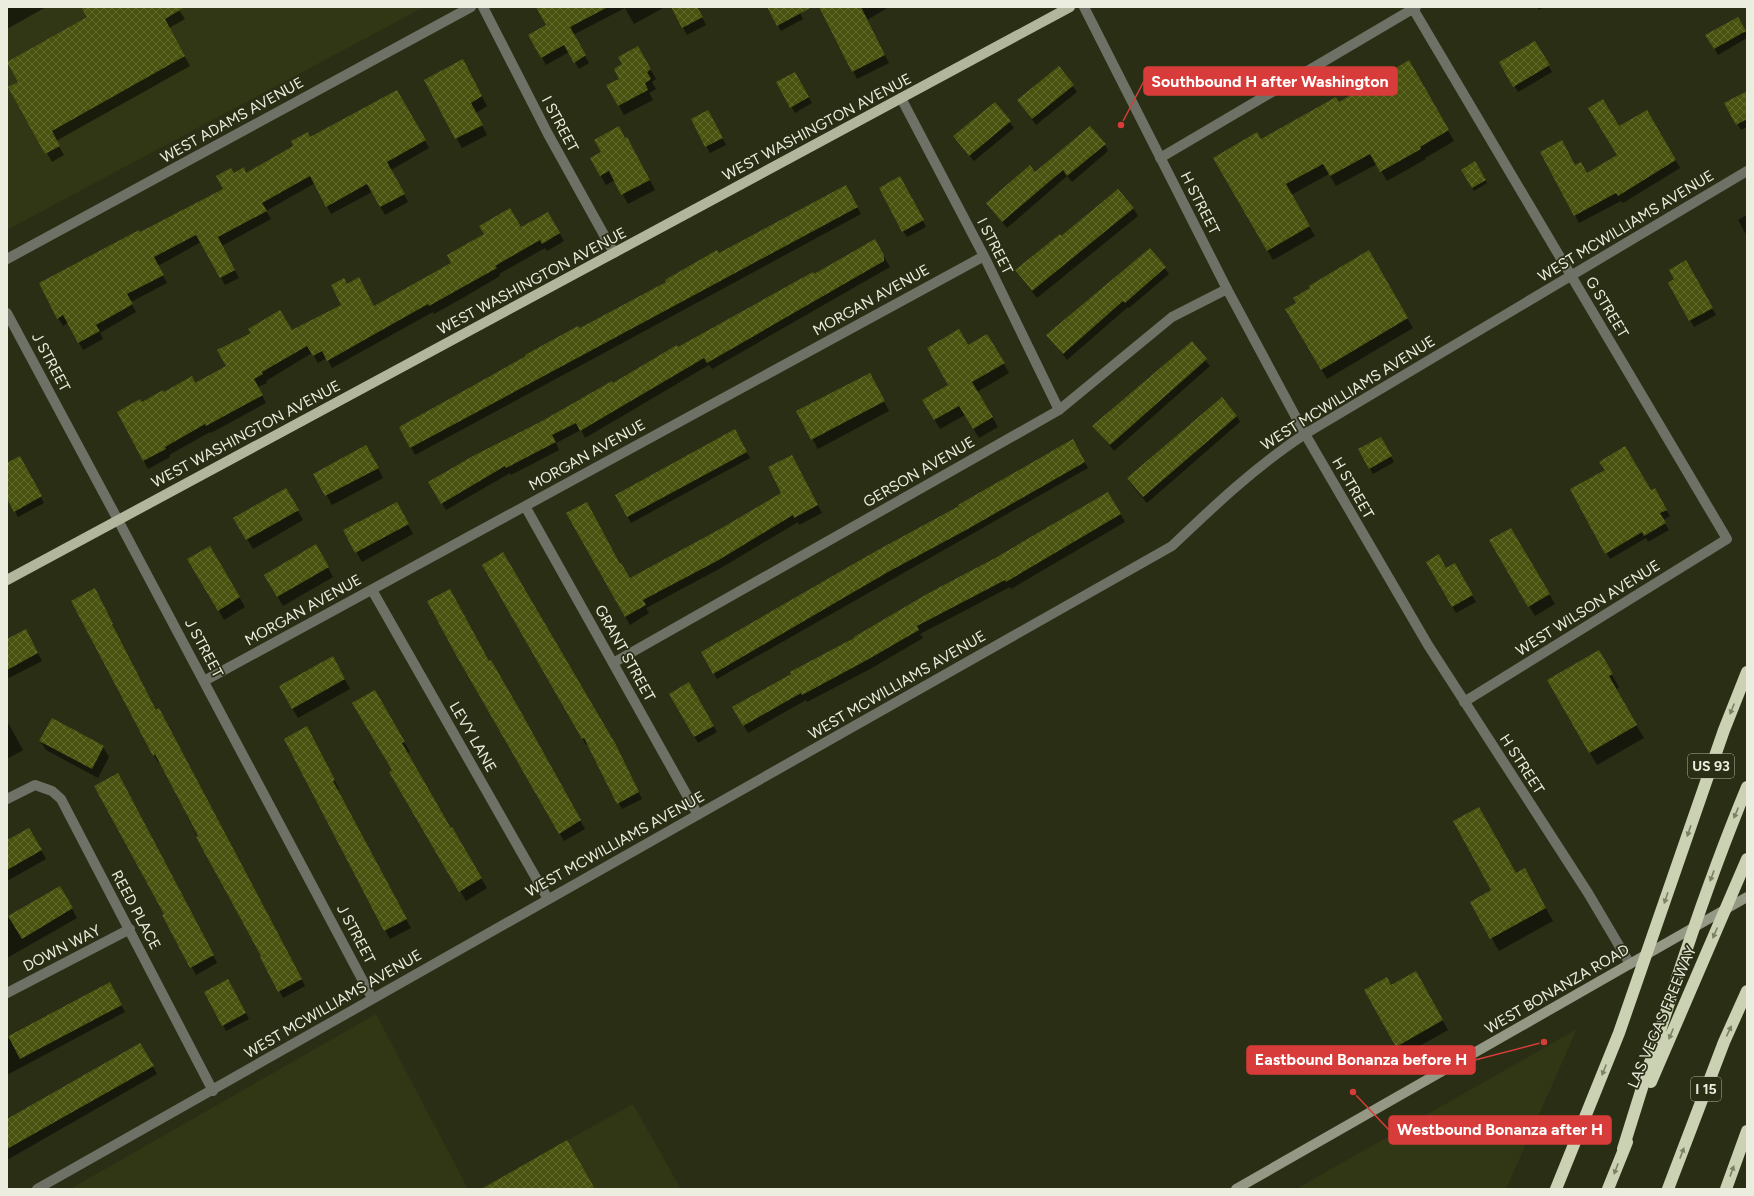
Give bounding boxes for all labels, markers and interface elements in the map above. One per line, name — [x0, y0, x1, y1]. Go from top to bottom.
callout: Southbound H after Washington — [1144, 67, 1397, 95]
street label: WEST WASHINGTON AVENUE — [720, 69, 914, 185]
text: Southbound H after Washington — [1151, 72, 1389, 91]
street label: WEST ADAMS AVENUE — [157, 73, 307, 167]
street label: I STREET — [538, 93, 583, 156]
street label: WEST MCWILLIAMS AVENUE — [1535, 166, 1717, 286]
street label: H STREET — [1177, 169, 1224, 238]
street label: I STREET — [973, 215, 1017, 278]
street label: WEST WASHINGTON AVENUE — [435, 223, 629, 339]
street label: MORGAN AVENUE — [810, 261, 932, 339]
street label: G STREET — [1582, 273, 1633, 341]
street label: J STREET — [28, 329, 74, 395]
street label: WEST MCWILLIAMS AVENUE — [1258, 332, 1438, 454]
street label: WEST WASHINGTON AVENUE — [149, 376, 343, 492]
street label: MORGAN AVENUE — [526, 416, 648, 494]
street label: GERSON AVENUE — [860, 433, 978, 511]
street label: H STREET — [1328, 454, 1378, 523]
street label: WEST WILSON AVENUE — [1513, 556, 1663, 660]
street label: MORGAN AVENUE — [242, 571, 364, 649]
street label: GRANT STREET — [591, 602, 659, 705]
street label: J STREET — [181, 615, 227, 681]
street label: WEST MCWILLIAMS AVENUE — [805, 627, 989, 743]
street label: LEVY LANE — [446, 699, 500, 775]
one-way arrow — [1729, 703, 1735, 715]
street label: H STREET — [1496, 731, 1548, 798]
road number: US 93 — [1688, 754, 1734, 778]
street label: WEST MCWILLIAMS AVENUE — [522, 787, 708, 901]
one-way arrow — [1733, 808, 1739, 819]
one-way arrow — [1686, 825, 1692, 837]
street label: REED PLACE — [108, 867, 164, 953]
one-way arrow — [1709, 871, 1715, 883]
one-way arrow — [1663, 892, 1669, 904]
street label: J STREET — [333, 901, 379, 967]
street label: DOWN WAY — [20, 921, 104, 975]
one-way arrow — [1711, 928, 1717, 940]
street label: WEST BONANZA ROAD — [1482, 940, 1632, 1038]
street label: LAS VEGAS FREEWAY — [1624, 943, 1700, 1091]
street label: WEST MCWILLIAMS AVENUE — [241, 946, 425, 1062]
one-way arrow — [1726, 1026, 1732, 1037]
one-way arrow — [1668, 1029, 1674, 1040]
callout: Eastbound Bonanza before H — [1247, 1046, 1475, 1074]
text: Eastbound Bonanza before H — [1255, 1050, 1467, 1069]
one-way arrow — [1601, 1064, 1607, 1075]
road number: I 15 — [1691, 1077, 1721, 1101]
callout: Westbound Bonanza after H — [1389, 1116, 1611, 1144]
text: Westbound Bonanza after H — [1397, 1120, 1603, 1139]
one-way arrow — [1680, 1146, 1686, 1158]
one-way arrow — [1612, 1163, 1618, 1175]
one-way arrow — [1730, 1164, 1736, 1176]

